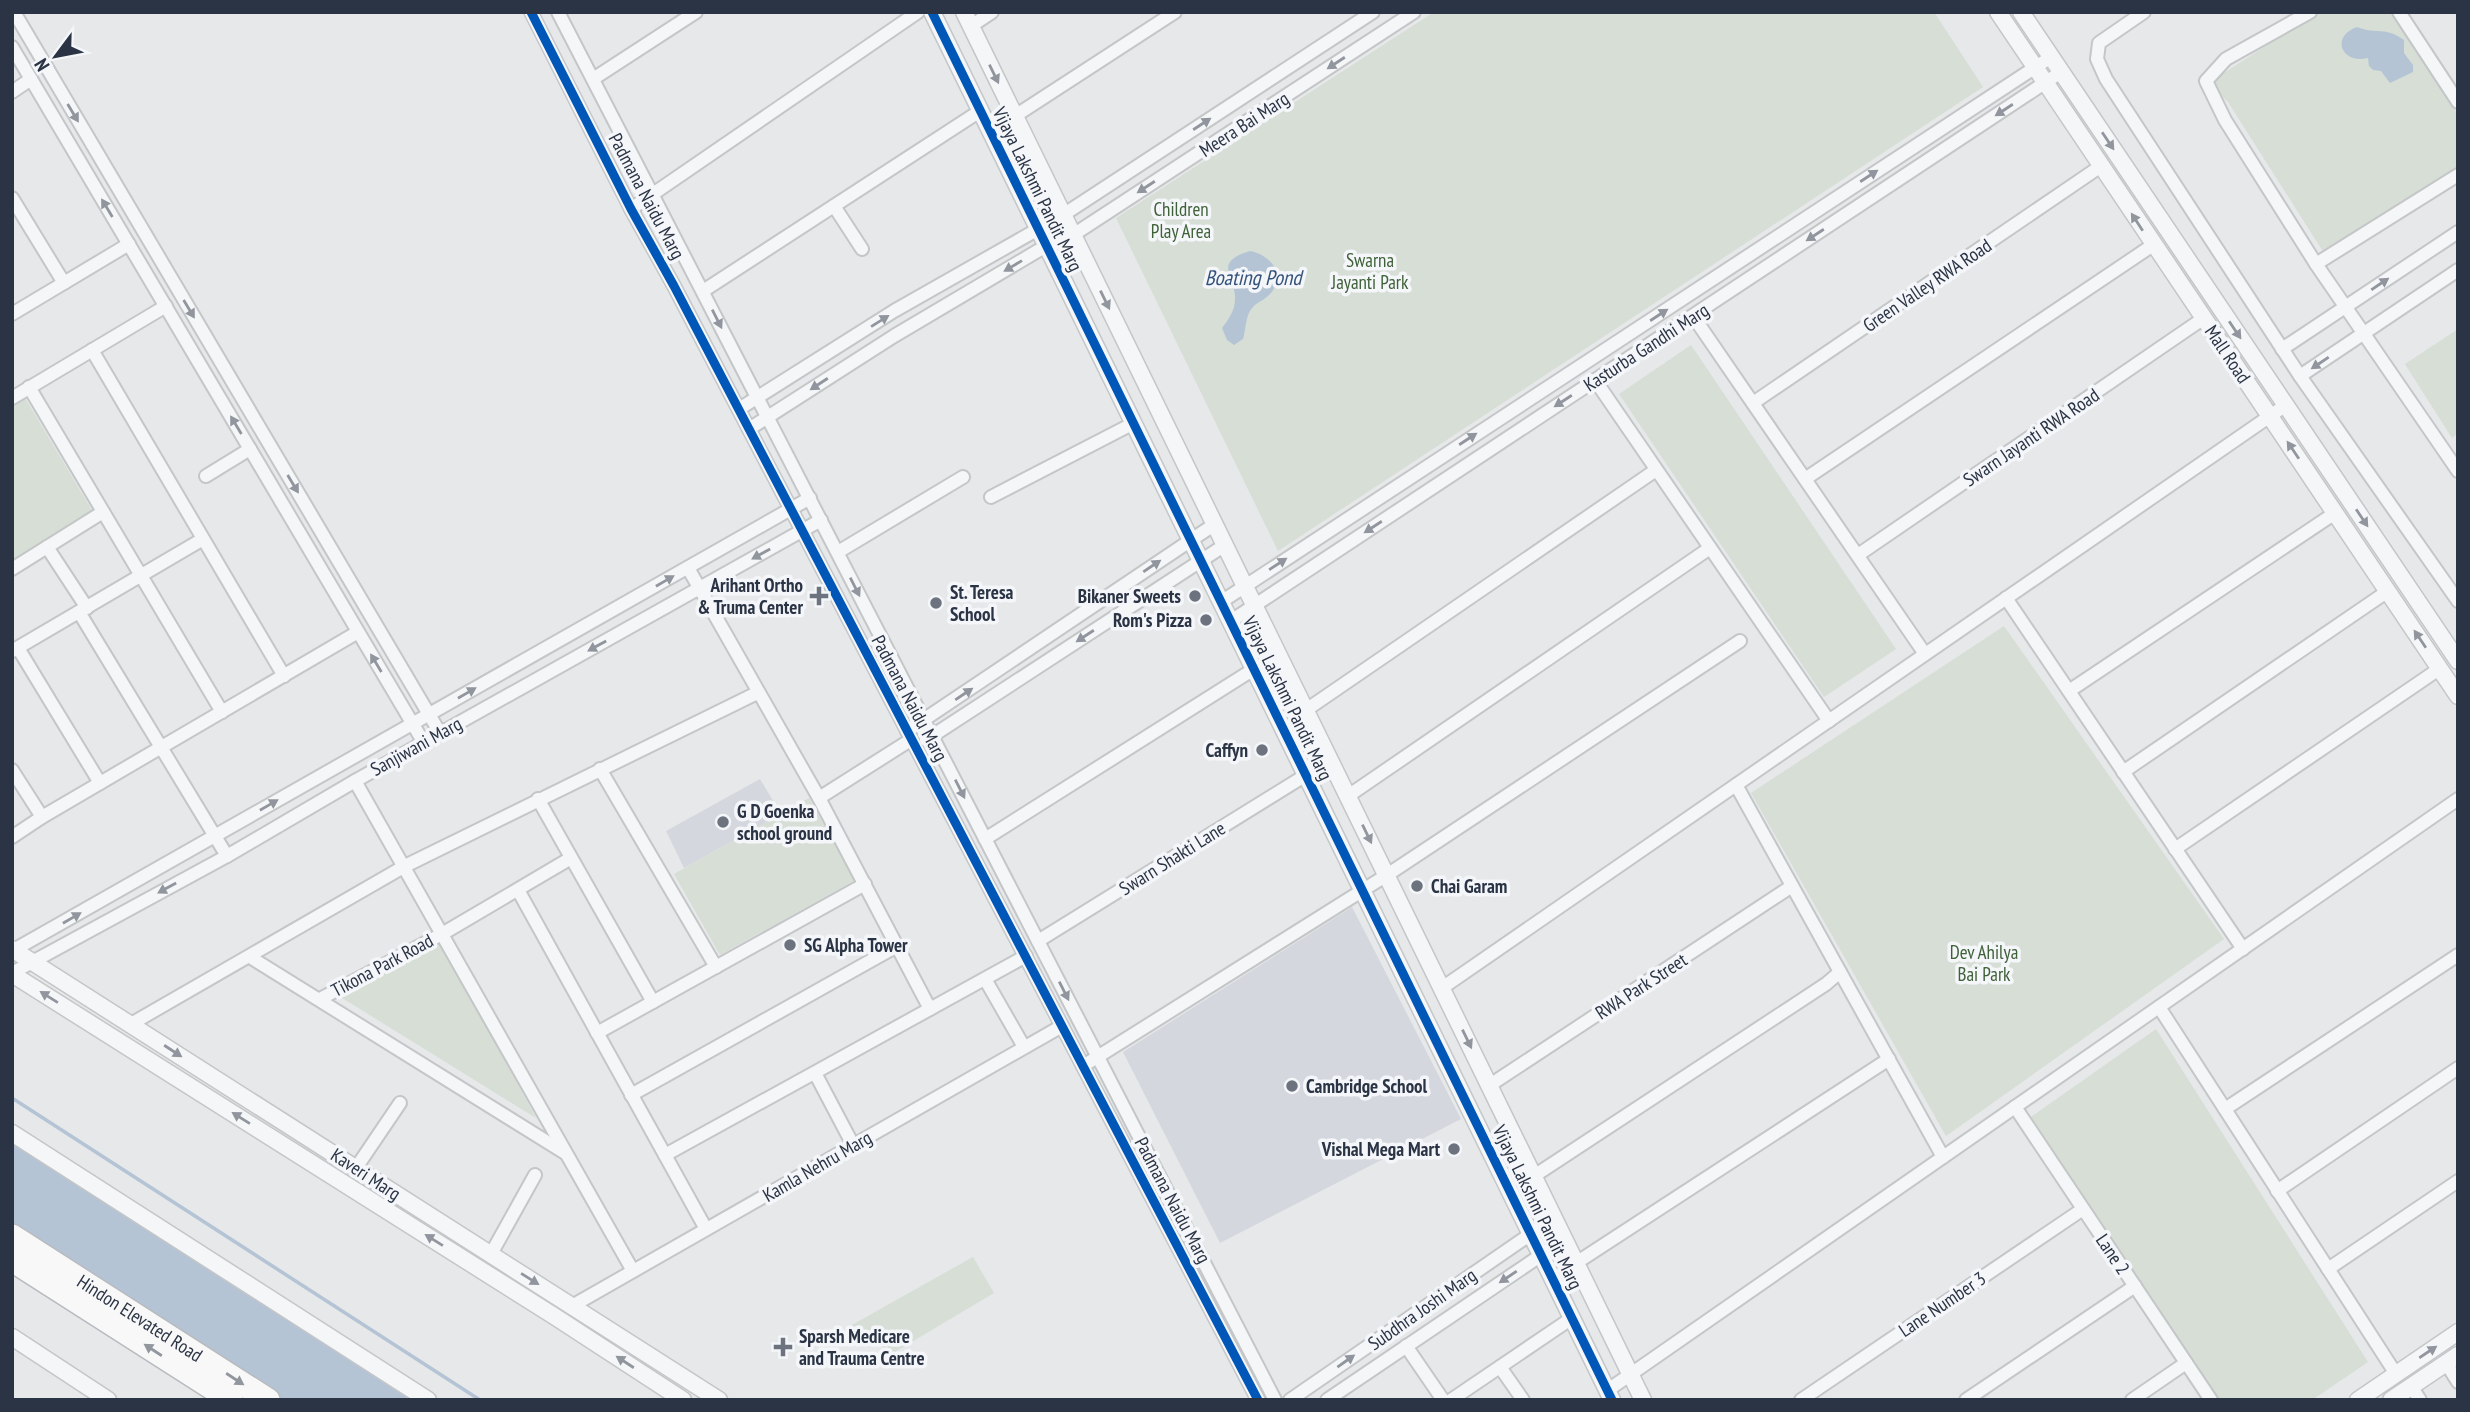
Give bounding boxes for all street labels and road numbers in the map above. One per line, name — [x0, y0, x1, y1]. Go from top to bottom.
street label: Meera Bai Marg — [1195, 86, 1293, 162]
street label: Vijaya Lakshmi Pandit Marg — [987, 102, 1088, 275]
street label: Padmana Naidu Marg — [604, 129, 690, 263]
street label: Green Valley RWA Road — [1858, 233, 1996, 337]
street label: Kasturba Gandhi Marg — [1579, 298, 1713, 396]
street label: Mall Road — [2200, 320, 2256, 388]
street label: Swarn Jayanti RWA Road — [1958, 383, 2104, 491]
street label: Vijaya Lakshmi Pandit Marg — [1237, 611, 1338, 784]
street label: Padmana Naidu Marg — [867, 631, 953, 765]
street label: Sanjiwani Marg — [366, 711, 466, 781]
street label: Swarn Shakti Lane — [1114, 816, 1230, 900]
street label: Tikona Park Road — [327, 928, 437, 1002]
street label: RWA Park Street — [1591, 947, 1692, 1024]
street label: Vijaya Lakshmi Pandit Marg — [1487, 1120, 1588, 1293]
street label: Kamla Nehru Marg — [758, 1125, 876, 1207]
street label: Padmana Naidu Marg — [1130, 1133, 1216, 1267]
street label: Kaveri Marg — [327, 1143, 405, 1205]
street label: Lane 2 — [2091, 1229, 2135, 1279]
street label: Subdhra Joshi Marg — [1363, 1263, 1481, 1355]
street label: Lane Number 3 — [1894, 1266, 1990, 1342]
street label: Hindon Elevated Road — [73, 1269, 207, 1367]

